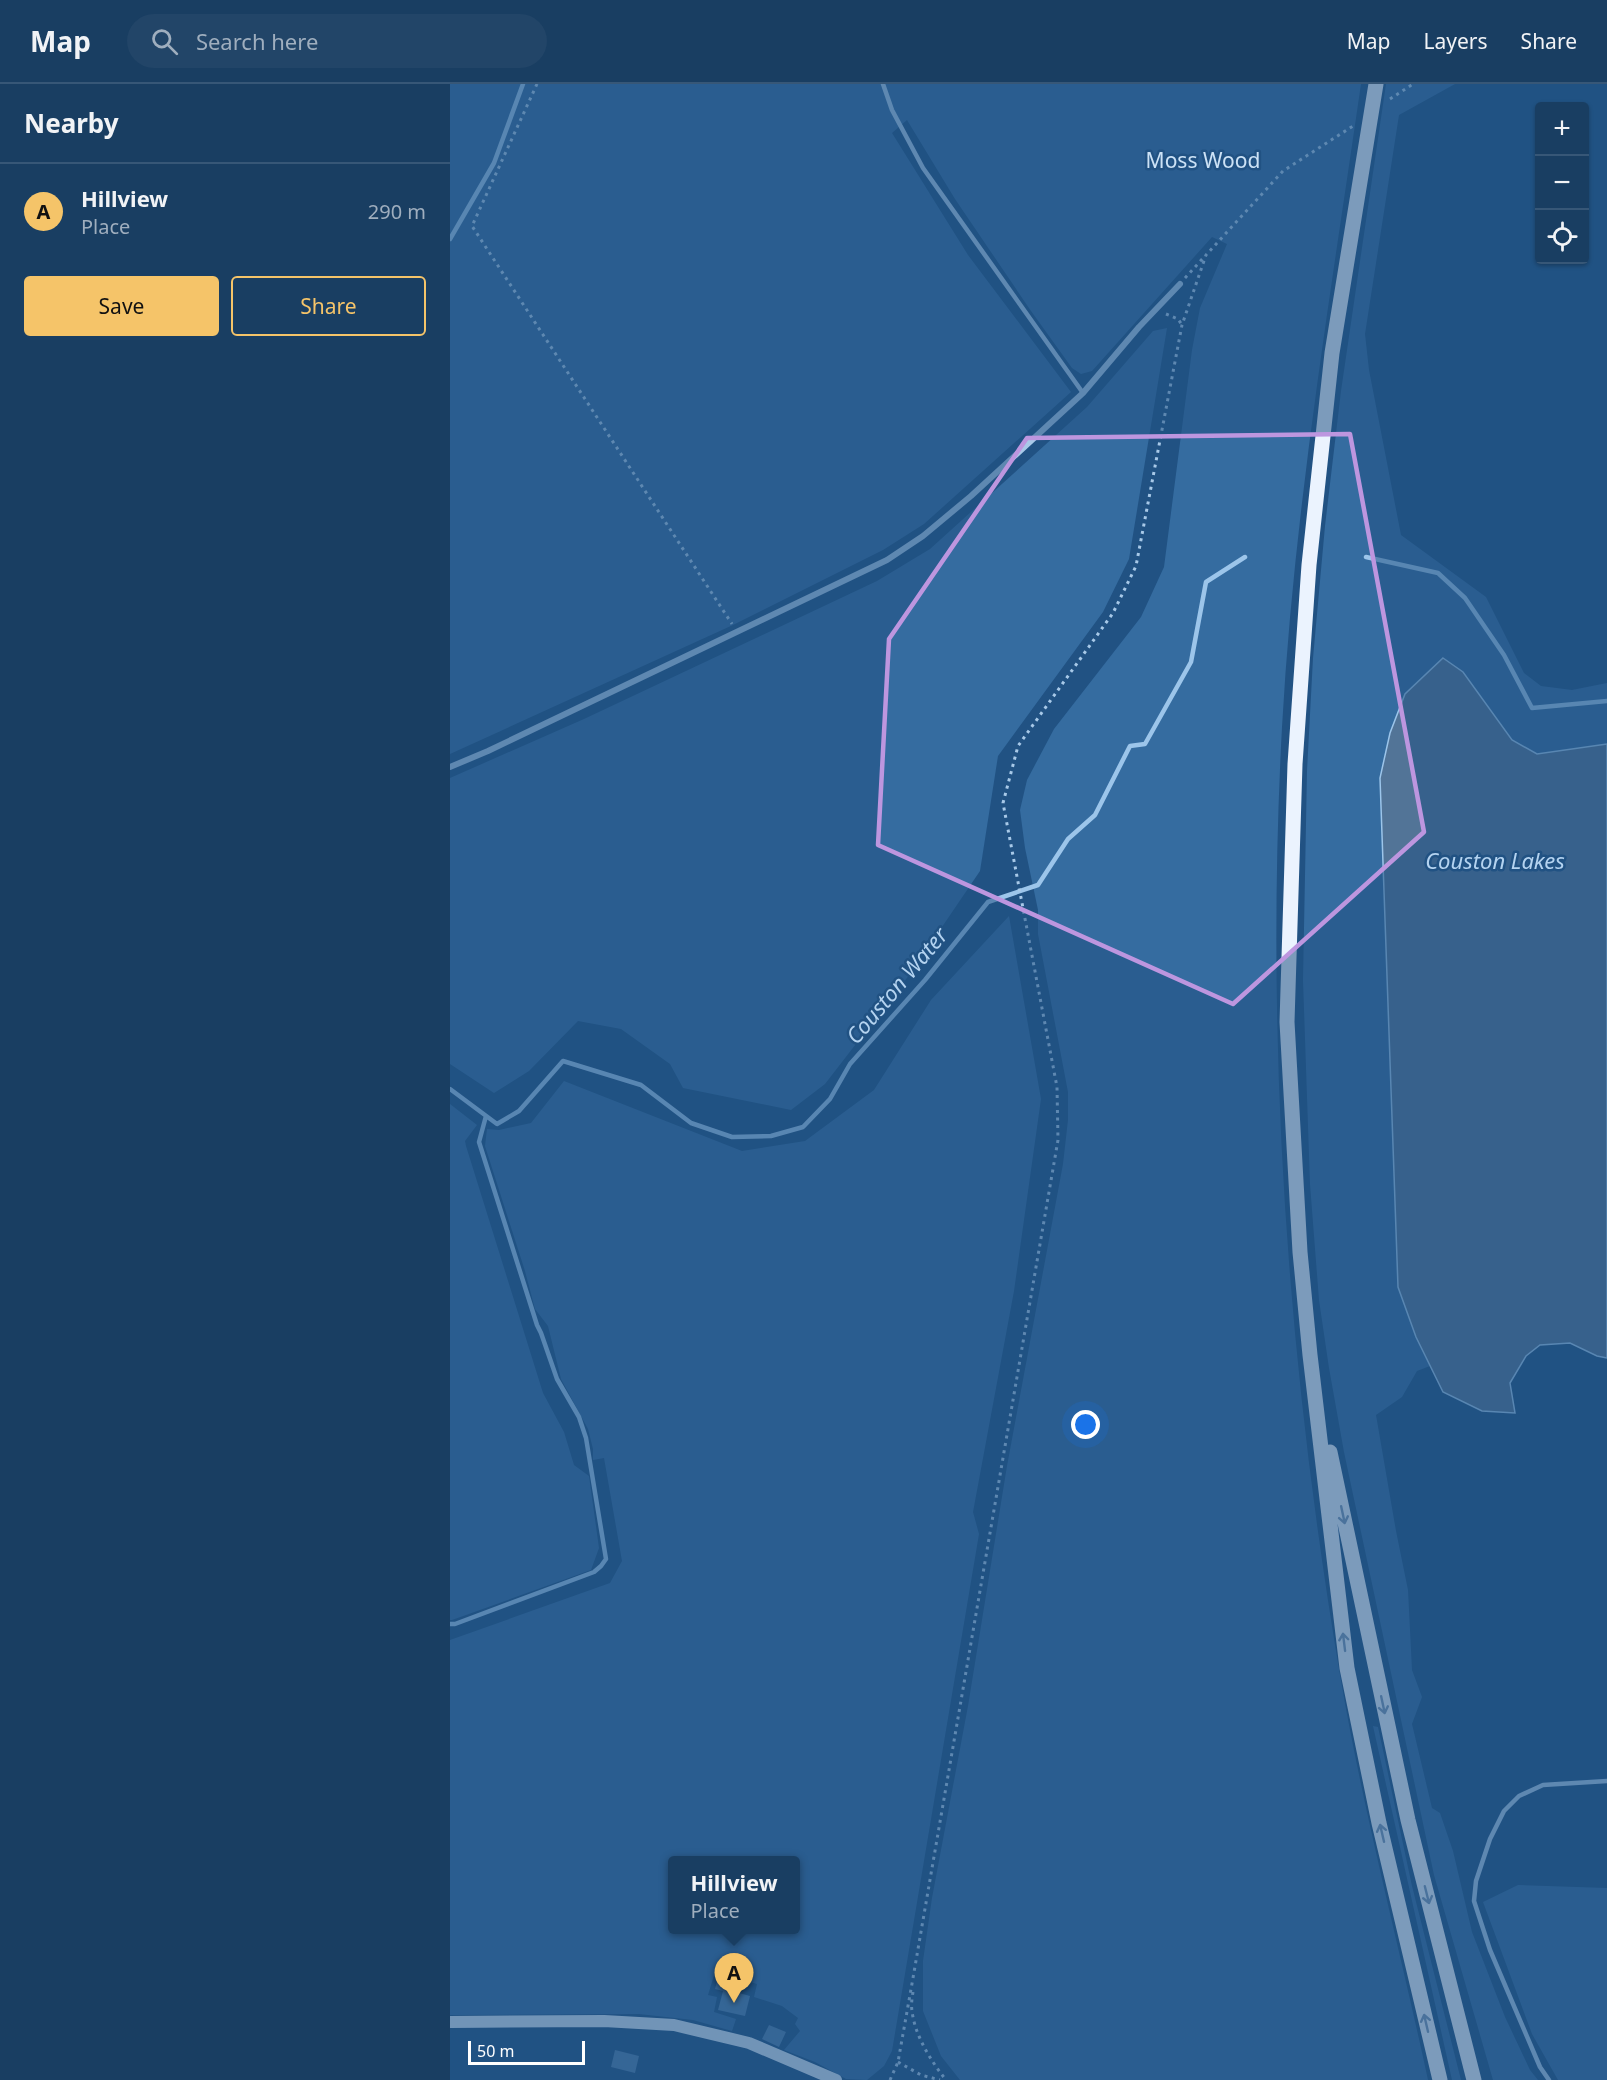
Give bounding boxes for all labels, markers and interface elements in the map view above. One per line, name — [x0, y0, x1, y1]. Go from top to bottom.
search box — [127, 14, 547, 68]
text: Map — [30, 22, 91, 60]
icon: search — [148, 25, 181, 58]
text: Search here — [196, 26, 318, 56]
text: Map — [1347, 27, 1391, 55]
text: Layers — [1424, 27, 1488, 55]
text: Share — [1521, 27, 1577, 55]
map controls — [1535, 102, 1589, 264]
button: + — [1535, 102, 1589, 156]
text: Nearby — [24, 105, 119, 141]
park label: Moss Wood — [1146, 146, 1260, 174]
button: − — [1535, 156, 1589, 210]
text: Hillview — [81, 183, 168, 213]
text: A — [37, 198, 50, 225]
text: 290 m — [368, 198, 426, 225]
button: locate — [1535, 210, 1589, 264]
text: Place — [81, 213, 130, 240]
button: Save — [24, 276, 219, 336]
button: Share — [231, 276, 426, 336]
water label: Couston Lakes — [1425, 845, 1565, 875]
water label: Couston Water — [838, 919, 954, 1050]
your location — [1071, 1410, 1100, 1439]
one-way arrow — [1338, 1504, 1349, 1524]
one-way arrow — [1338, 1633, 1349, 1652]
one-way arrow — [1378, 1696, 1390, 1715]
one-way arrow — [1375, 1824, 1387, 1843]
popup — [668, 1856, 800, 1934]
text: Hillview — [690, 1867, 778, 1897]
one-way arrow — [1422, 1886, 1433, 1905]
text: Place — [690, 1897, 740, 1924]
pin: A — [714, 1954, 754, 2003]
one-way arrow — [1420, 2014, 1432, 2033]
scale bar — [468, 2038, 585, 2066]
text: 50 m — [477, 2040, 514, 2062]

